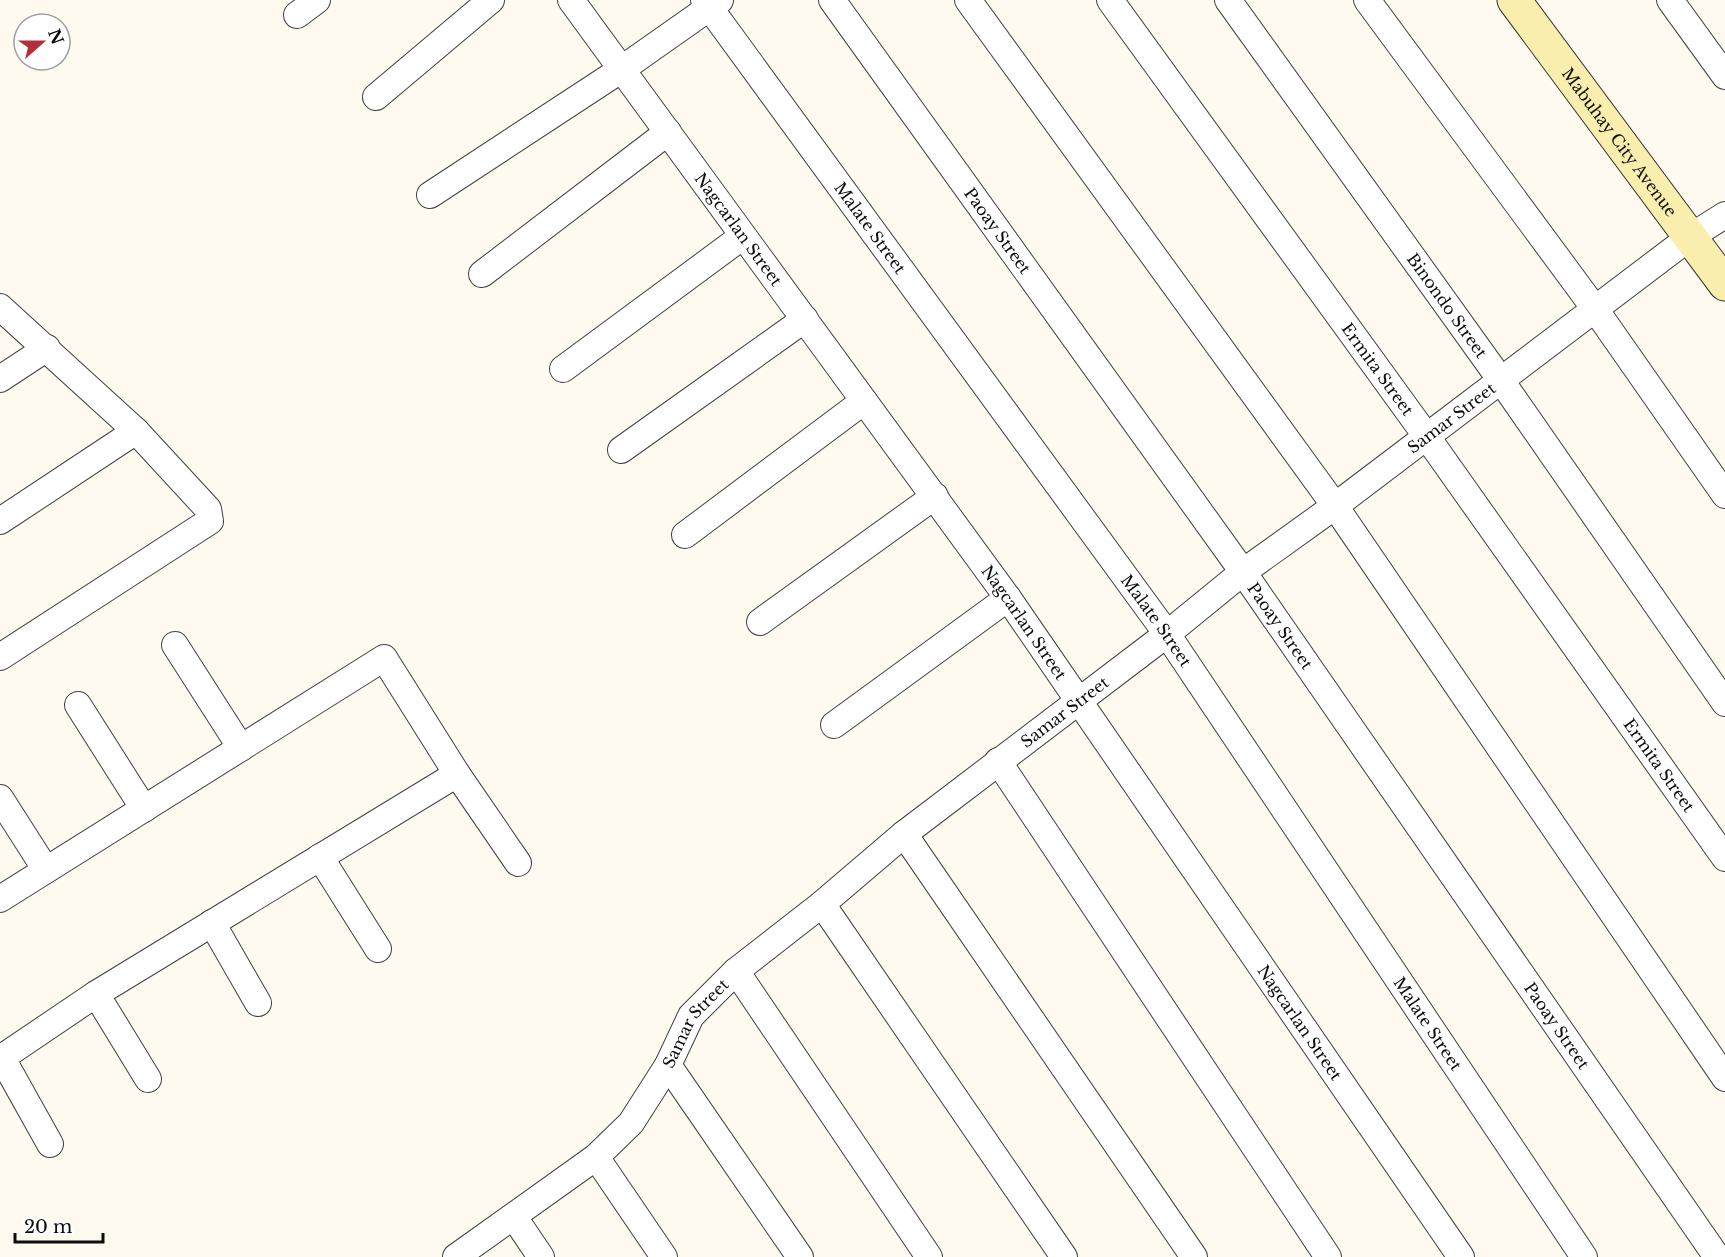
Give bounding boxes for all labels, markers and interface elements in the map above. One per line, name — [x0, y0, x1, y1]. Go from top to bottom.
north arrow — [12, 12, 72, 72]
text: N — [44, 26, 68, 47]
street label: Mabuhay City Avenue — [1558, 64, 1681, 220]
street label: Nagcarlan Street — [691, 169, 787, 290]
street label: Malate Street — [830, 178, 910, 277]
street label: Paoay Street — [960, 184, 1035, 278]
street label: Binondo Street — [1403, 249, 1492, 362]
street label: Ermita Street — [1338, 319, 1418, 419]
street label: Samar Street — [1403, 378, 1499, 458]
street label: Nagcarlan Street — [977, 561, 1071, 684]
street label: Malate Street — [1117, 571, 1196, 670]
street label: Paoay Street — [1243, 579, 1317, 673]
street label: Samar Street — [1017, 672, 1113, 752]
street label: Ermita Street — [1620, 715, 1699, 816]
street label: Nagcarlan Street — [1253, 961, 1346, 1084]
street label: Malate Street — [1389, 973, 1466, 1074]
street label: Samar Street — [658, 974, 733, 1071]
street label: Paoay Street — [1520, 978, 1594, 1073]
scale bar — [15, 1206, 104, 1244]
text: 20 m — [24, 1216, 72, 1238]

